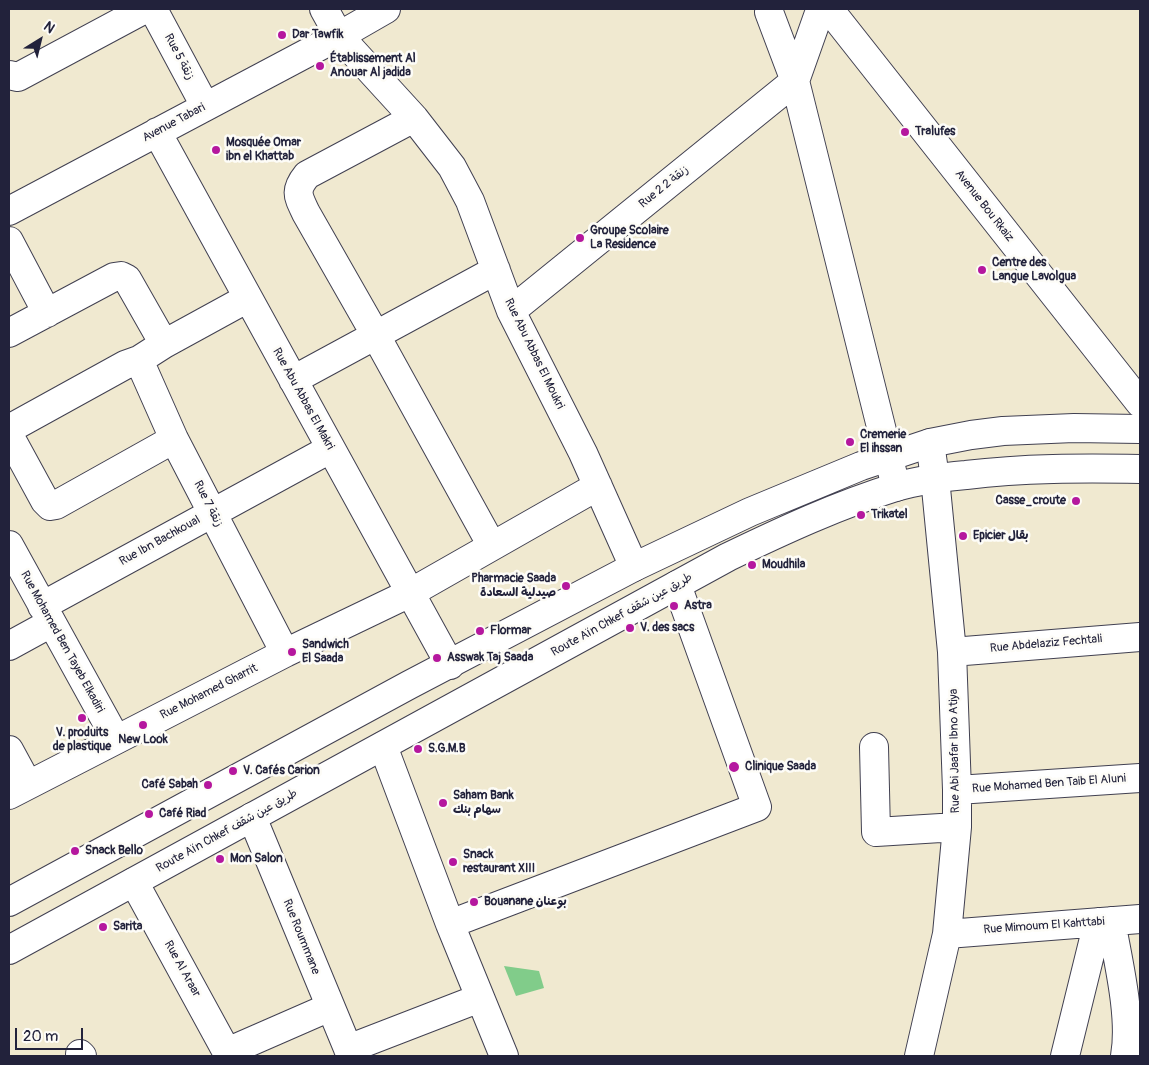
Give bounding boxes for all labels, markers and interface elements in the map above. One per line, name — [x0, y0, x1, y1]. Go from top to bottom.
north arrow — [15, 15, 65, 65]
text: N — [40, 18, 58, 37]
place label: Dar Tawfik — [292, 28, 344, 42]
marker: Dar Tawfik — [276, 29, 288, 41]
street label: Rue زنقة 5 — [161, 31, 197, 83]
place label: Établissement Al Anouar Al jadida — [330, 52, 416, 80]
marker: Établissement Al Anouar Al jadida — [314, 60, 326, 72]
street label: Avenue Tabari — [140, 100, 208, 146]
place label: Tralufes — [915, 125, 955, 139]
marker: Tralufes — [899, 126, 911, 138]
place label: Mosquée Omar ibn el Khattab — [226, 136, 301, 164]
marker: Mosquée Omar ibn el Khattab — [210, 144, 222, 156]
street label: Rue 2 زنقة 2 — [636, 163, 692, 211]
street label: Avenue Bou Rkaiz — [951, 167, 1017, 245]
place label: Groupe Scolaire La Residence — [590, 224, 669, 252]
marker: Groupe Scolaire La Residence — [574, 232, 586, 244]
place label: Centre des Langue Lavolgua — [992, 256, 1076, 284]
marker: Centre des Langue Lavolgua — [976, 264, 988, 276]
street label: Rue Abu Abbas El Moukri — [501, 296, 567, 412]
street label: Rue Abu Abbas El Makri — [269, 346, 337, 452]
place label: Cremerie El ihssan — [860, 428, 906, 456]
marker: Cremerie El ihssan — [844, 436, 856, 448]
street label: Rue 7 زنقة — [190, 478, 226, 530]
place label: Casse_croute — [996, 494, 1066, 508]
marker: Casse_croute — [1070, 495, 1082, 507]
place label: Trikatel — [871, 508, 908, 522]
marker: Trikatel — [855, 509, 867, 521]
street label: Rue Ibn Bachkoual — [117, 513, 203, 569]
place label: Epicier بقال — [973, 529, 1029, 543]
marker: Epicier بقال — [957, 530, 969, 542]
place label: Moudhila — [762, 558, 805, 572]
marker: Moudhila — [746, 559, 758, 571]
street label: Rue Mohamed Ben Tayeb Elkadiri — [17, 569, 107, 715]
street label: Route Aïn Chkef طريق عين شقف — [549, 570, 695, 660]
place label: Pharmacie Saada صيدلية السعادة — [471, 572, 556, 600]
marker: Pharmacie Saada صيدلية السعادة — [560, 580, 572, 592]
place label: Astra — [684, 599, 712, 613]
marker: Astra — [668, 600, 680, 612]
place label: V. des sacs — [640, 621, 694, 635]
marker: V. des sacs — [624, 622, 636, 634]
place label: Flormar — [490, 624, 531, 638]
marker: Flormar — [474, 625, 486, 637]
street label: Rue Abdelaziz Fechtali — [989, 632, 1103, 656]
place label: Sandwich El Saada — [302, 638, 349, 666]
marker: Sandwich El Saada — [286, 646, 298, 658]
place label: Asswak Taj Saada — [447, 651, 533, 665]
marker: Asswak Taj Saada — [431, 652, 443, 664]
street label: Rue Mohamed Gharrit — [158, 661, 260, 723]
street label: Rue Abi Jaafar Ibno Atiya — [947, 689, 963, 813]
marker: V. produits de plastique — [76, 712, 88, 724]
marker: New Look — [137, 719, 149, 731]
place label: V. produits de plastique — [53, 726, 111, 754]
place label: New Look — [118, 733, 168, 747]
place label: S.G.M.B — [428, 742, 465, 756]
marker: S.G.M.B — [412, 743, 424, 755]
marker: Clinique Saada — [727, 760, 741, 774]
place label: Clinique Saada — [745, 760, 816, 774]
place label: V. Cafés Carion — [243, 764, 320, 778]
marker: V. Cafés Carion — [227, 765, 239, 777]
street label: Rue Mohamed Ben Taib El Aluni — [972, 771, 1126, 797]
place label: Café Sabah — [141, 778, 198, 792]
marker: Café Sabah — [202, 779, 214, 791]
street label: Route Aïn Chkef طريق عين شقف — [154, 786, 300, 876]
place label: Saham Bank سهام بنك — [453, 789, 514, 817]
marker: Saham Bank سهام بنك — [437, 797, 449, 809]
place label: Café Riad — [159, 807, 206, 821]
marker: Café Riad — [143, 808, 155, 820]
place label: Snack Bello — [85, 844, 143, 858]
marker: Snack Bello — [69, 845, 81, 857]
place label: Snack restaurant XIII — [463, 848, 535, 876]
place label: Mon Salon — [230, 852, 283, 866]
marker: Mon Salon — [214, 853, 226, 865]
marker: Snack restaurant XIII — [447, 856, 459, 868]
place label: Bouanane بوعنان — [484, 895, 567, 909]
marker: Bouanane بوعنان — [468, 896, 480, 908]
street label: Rue Roummane — [279, 897, 323, 977]
street label: Rue Mimoum El Kahttabi — [983, 915, 1105, 937]
place label: Sarita — [113, 920, 142, 934]
marker: Sarita — [97, 921, 109, 933]
street label: Rue Al Araar — [161, 938, 203, 1000]
scale bar — [18, 1018, 85, 1050]
text: 20 m — [23, 1027, 58, 1046]

